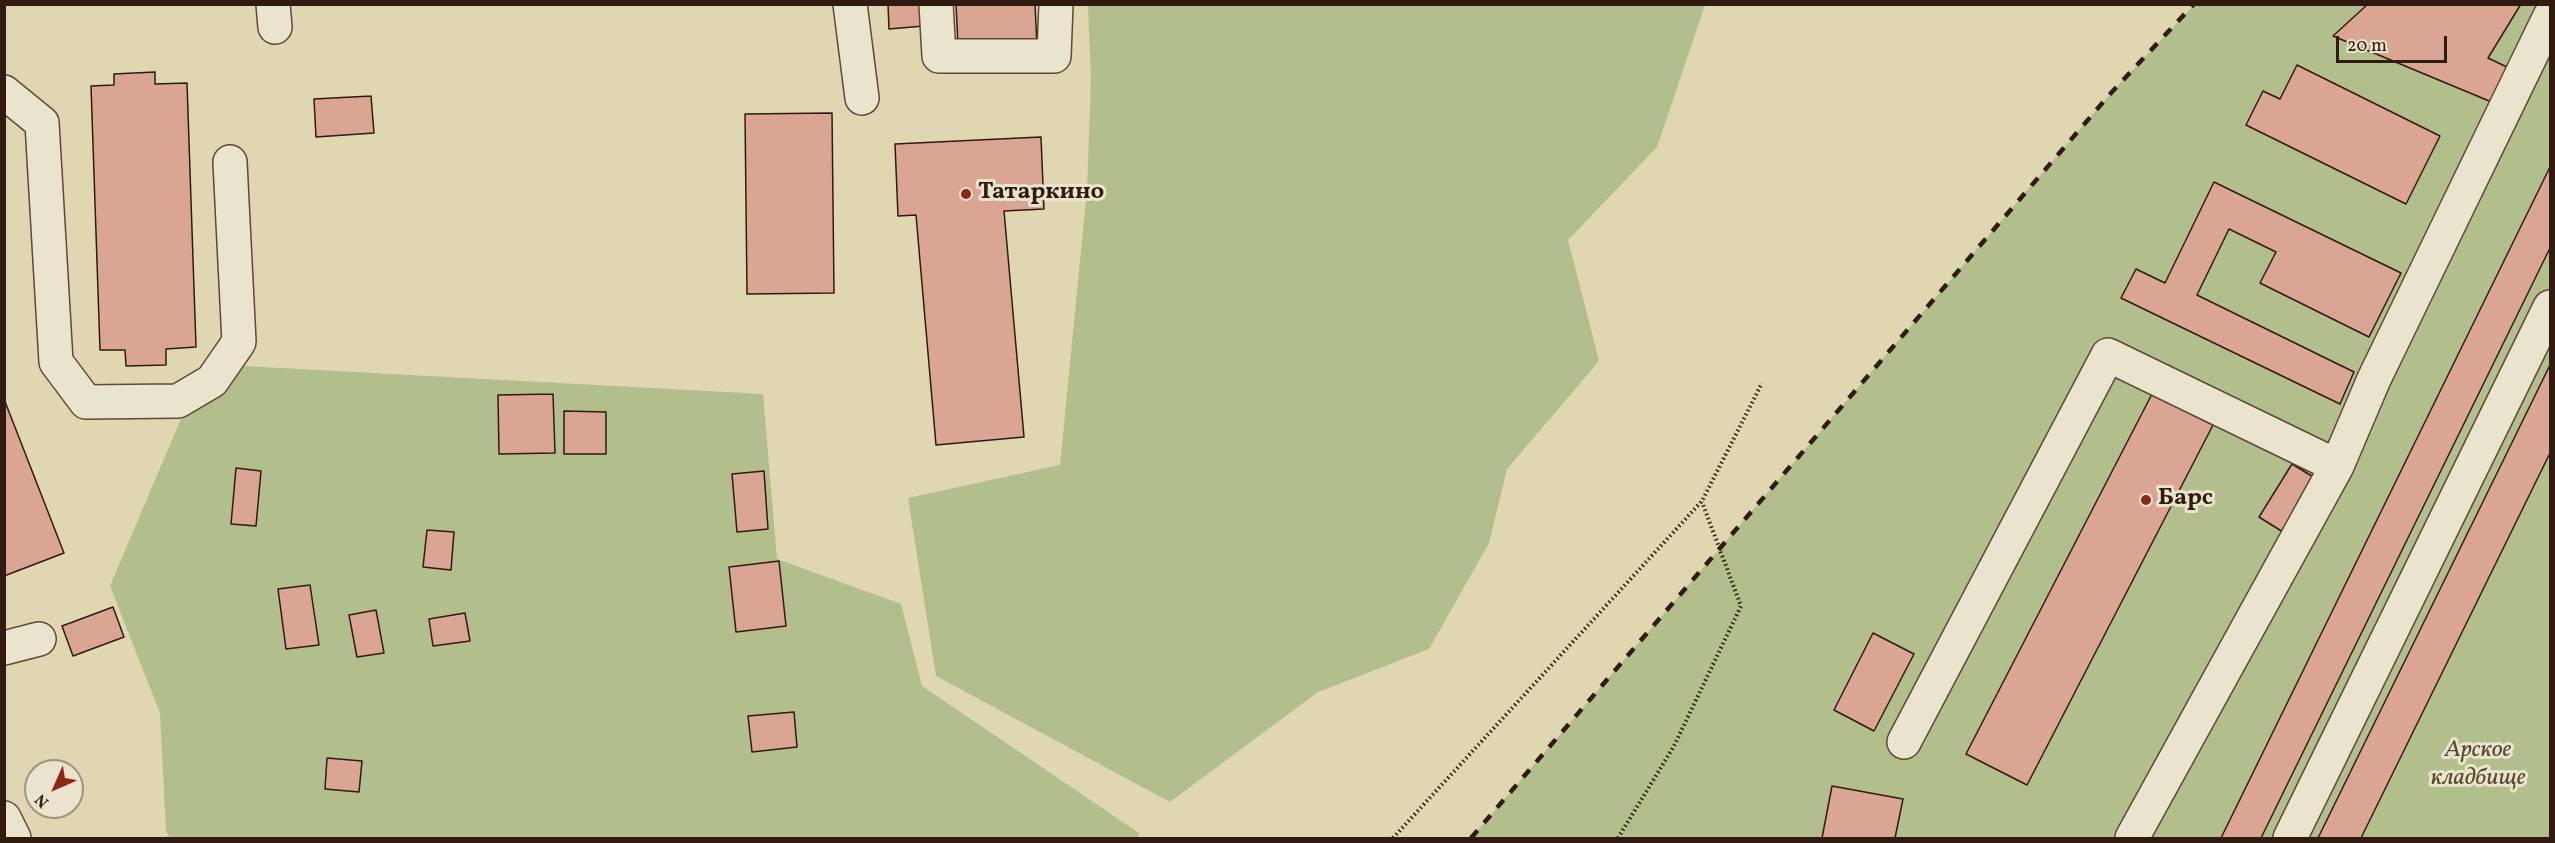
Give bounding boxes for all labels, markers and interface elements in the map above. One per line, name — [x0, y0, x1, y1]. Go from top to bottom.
scale bar — [2339, 24, 2450, 62]
text: 20 m — [2347, 34, 2387, 59]
place label: Татаркино — [978, 180, 1104, 208]
marker: Татаркино — [959, 187, 973, 201]
place label: Барс — [2158, 486, 2213, 514]
marker: Барс — [2139, 493, 2153, 507]
park label: Арское кладбище — [2431, 738, 2525, 794]
north arrow — [24, 759, 84, 819]
text: N — [31, 788, 55, 812]

